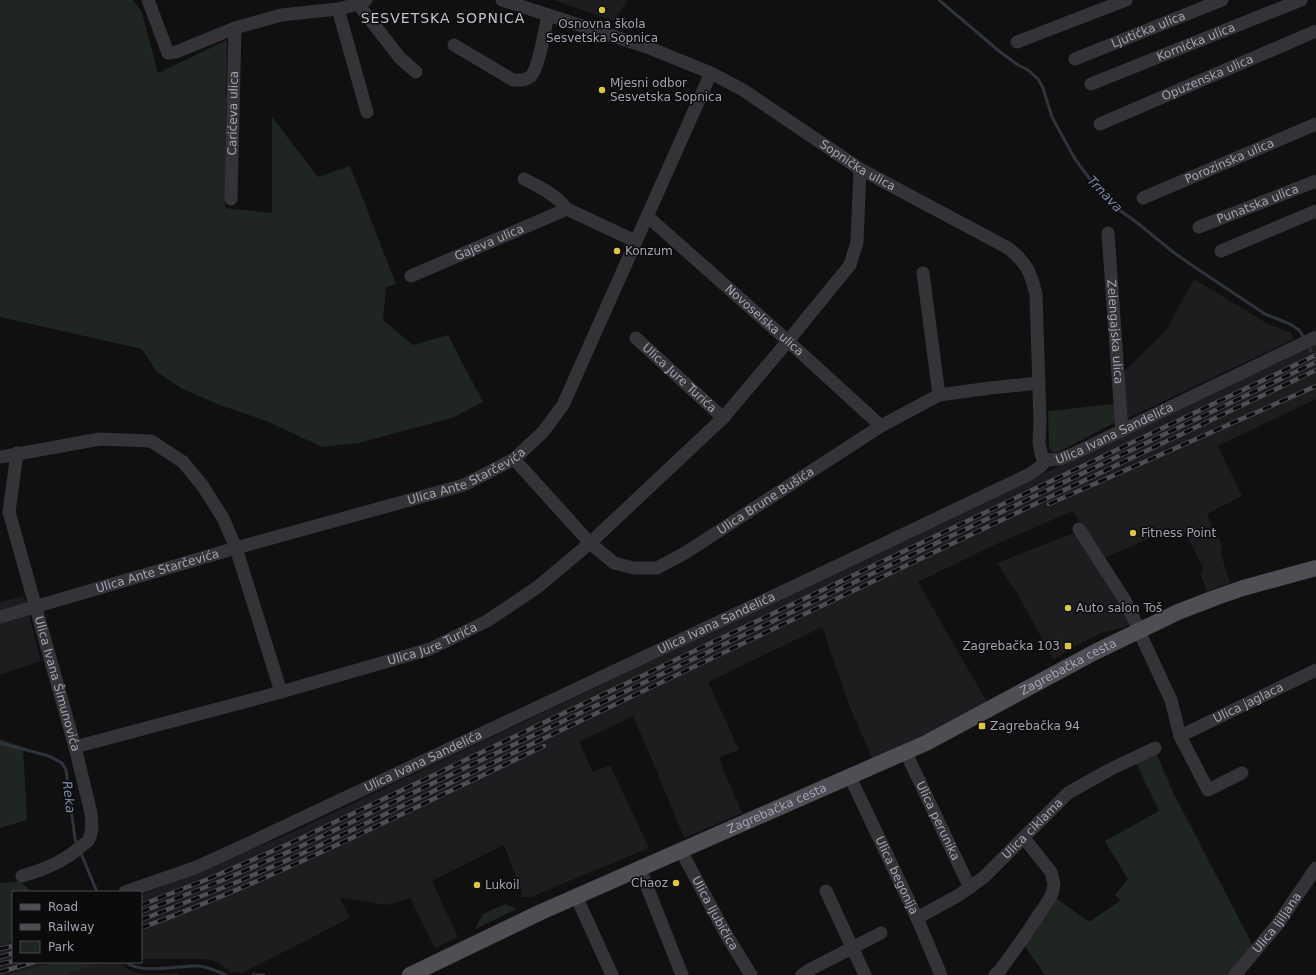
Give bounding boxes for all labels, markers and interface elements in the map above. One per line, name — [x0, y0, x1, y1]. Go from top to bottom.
marker: Osnovna škola Sesvetska Sopnica — [597, 5, 607, 15]
street label: Ljutićka ulica — [1109, 8, 1187, 51]
district label: SESVETSKA SOPNICA — [361, 10, 525, 26]
place label: Osnovna škola Sesvetska Sopnica — [546, 17, 658, 45]
street label: Kornićka ulica — [1155, 20, 1237, 64]
street label: Opuzenska ulica — [1159, 52, 1255, 104]
street label: Carićeva ulica — [225, 71, 241, 155]
place label: Mjesni odbor Sesvetska Sopnica — [610, 76, 722, 104]
marker: Mjesni odbor Sesvetska Sopnica — [597, 85, 607, 95]
street label: Porozinska ulica — [1183, 136, 1276, 186]
street label: Sopnička ulica — [817, 137, 898, 194]
water label: Trnava — [1084, 173, 1126, 215]
street label: Punatska ulica — [1215, 182, 1301, 226]
street label: Gajeva ulica — [452, 221, 526, 263]
place label: Konzum — [625, 244, 673, 258]
marker: Konzum — [612, 246, 622, 256]
street label: Zelengajska ulica — [1104, 279, 1126, 384]
street label: Novoselska ulica — [722, 282, 807, 359]
street label: Ulica Jure Turića — [639, 340, 719, 415]
street label: Ulica Ivana Sandelića — [1054, 400, 1175, 467]
street label: Ulica Ante Starčevića — [406, 445, 528, 507]
street label: Ulica Brune Bušića — [715, 464, 817, 537]
place label: Fitness Point — [1141, 526, 1216, 540]
marker: Fitness Point — [1128, 528, 1138, 538]
street label: Ulica Ante Starčevića — [94, 546, 221, 596]
street label: Ulica Ivana Sandelića — [655, 589, 777, 657]
place label: Auto salon Toš — [1076, 601, 1162, 615]
marker: Auto salon Toš — [1063, 603, 1073, 613]
street label: Ulica Ivana Šimunovića — [32, 615, 83, 753]
street label: Ulica Jure Turića — [386, 620, 479, 668]
street label: Zagrebačka cesta — [1017, 636, 1119, 698]
place label: Zagrebačka 103 — [962, 639, 1060, 653]
marker: Zagrebačka 103 — [1063, 641, 1073, 651]
street label: Ulica jaglaca — [1211, 680, 1286, 726]
place label: Zagrebačka 94 — [990, 719, 1080, 733]
marker: Zagrebačka 94 — [977, 721, 987, 731]
street label: Ulica Ivana Sandelića — [362, 727, 484, 795]
street label: Ulica perunika — [913, 779, 963, 863]
water label: Reka — [60, 780, 78, 814]
street label: Zagrebačka cesta — [725, 780, 829, 836]
street label: Ulica ciklama — [999, 795, 1066, 862]
street label: Ulica begonija — [872, 834, 921, 917]
street label: Ulica ljubičica — [689, 874, 741, 953]
place label: Chaoz — [631, 876, 668, 890]
place label: Lukoil — [485, 878, 520, 892]
marker: Chaoz — [671, 878, 681, 888]
marker: Lukoil — [472, 880, 482, 890]
street label: Ulica ljiljana — [1249, 890, 1304, 956]
legend — [12, 891, 142, 963]
text: Road — [48, 900, 78, 914]
text: Railway — [48, 920, 94, 934]
text: Park — [48, 940, 74, 954]

